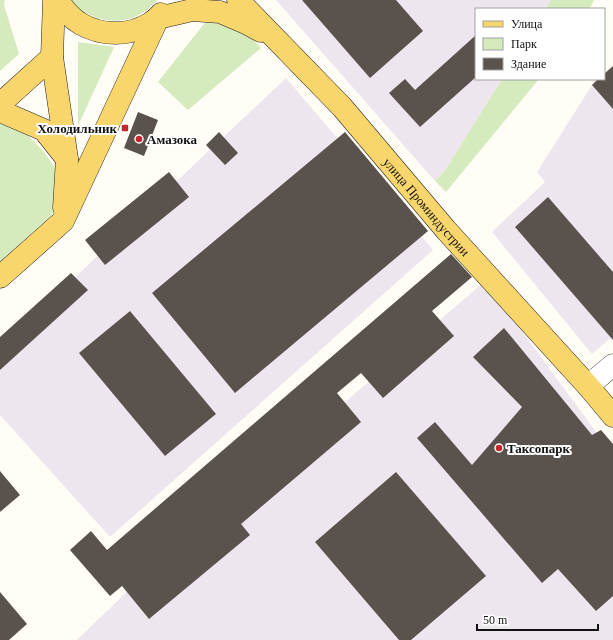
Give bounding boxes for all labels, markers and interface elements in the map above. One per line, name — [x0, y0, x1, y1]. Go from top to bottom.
legend — [475, 8, 605, 80]
text: Улица — [511, 17, 543, 31]
text: Парк — [511, 37, 537, 51]
text: Здание — [511, 57, 546, 71]
place label: Холодильник — [38, 121, 117, 136]
marker: Холодильник — [120, 123, 130, 133]
place label: Амазока — [147, 132, 198, 147]
marker: Амазока — [134, 134, 144, 144]
street label: улица Проминдустрии — [380, 155, 473, 259]
place label: Таксопарк — [507, 441, 571, 456]
marker: Таксопарк — [494, 443, 504, 453]
scale bar — [477, 606, 598, 632]
text: 50 m — [483, 613, 508, 627]

